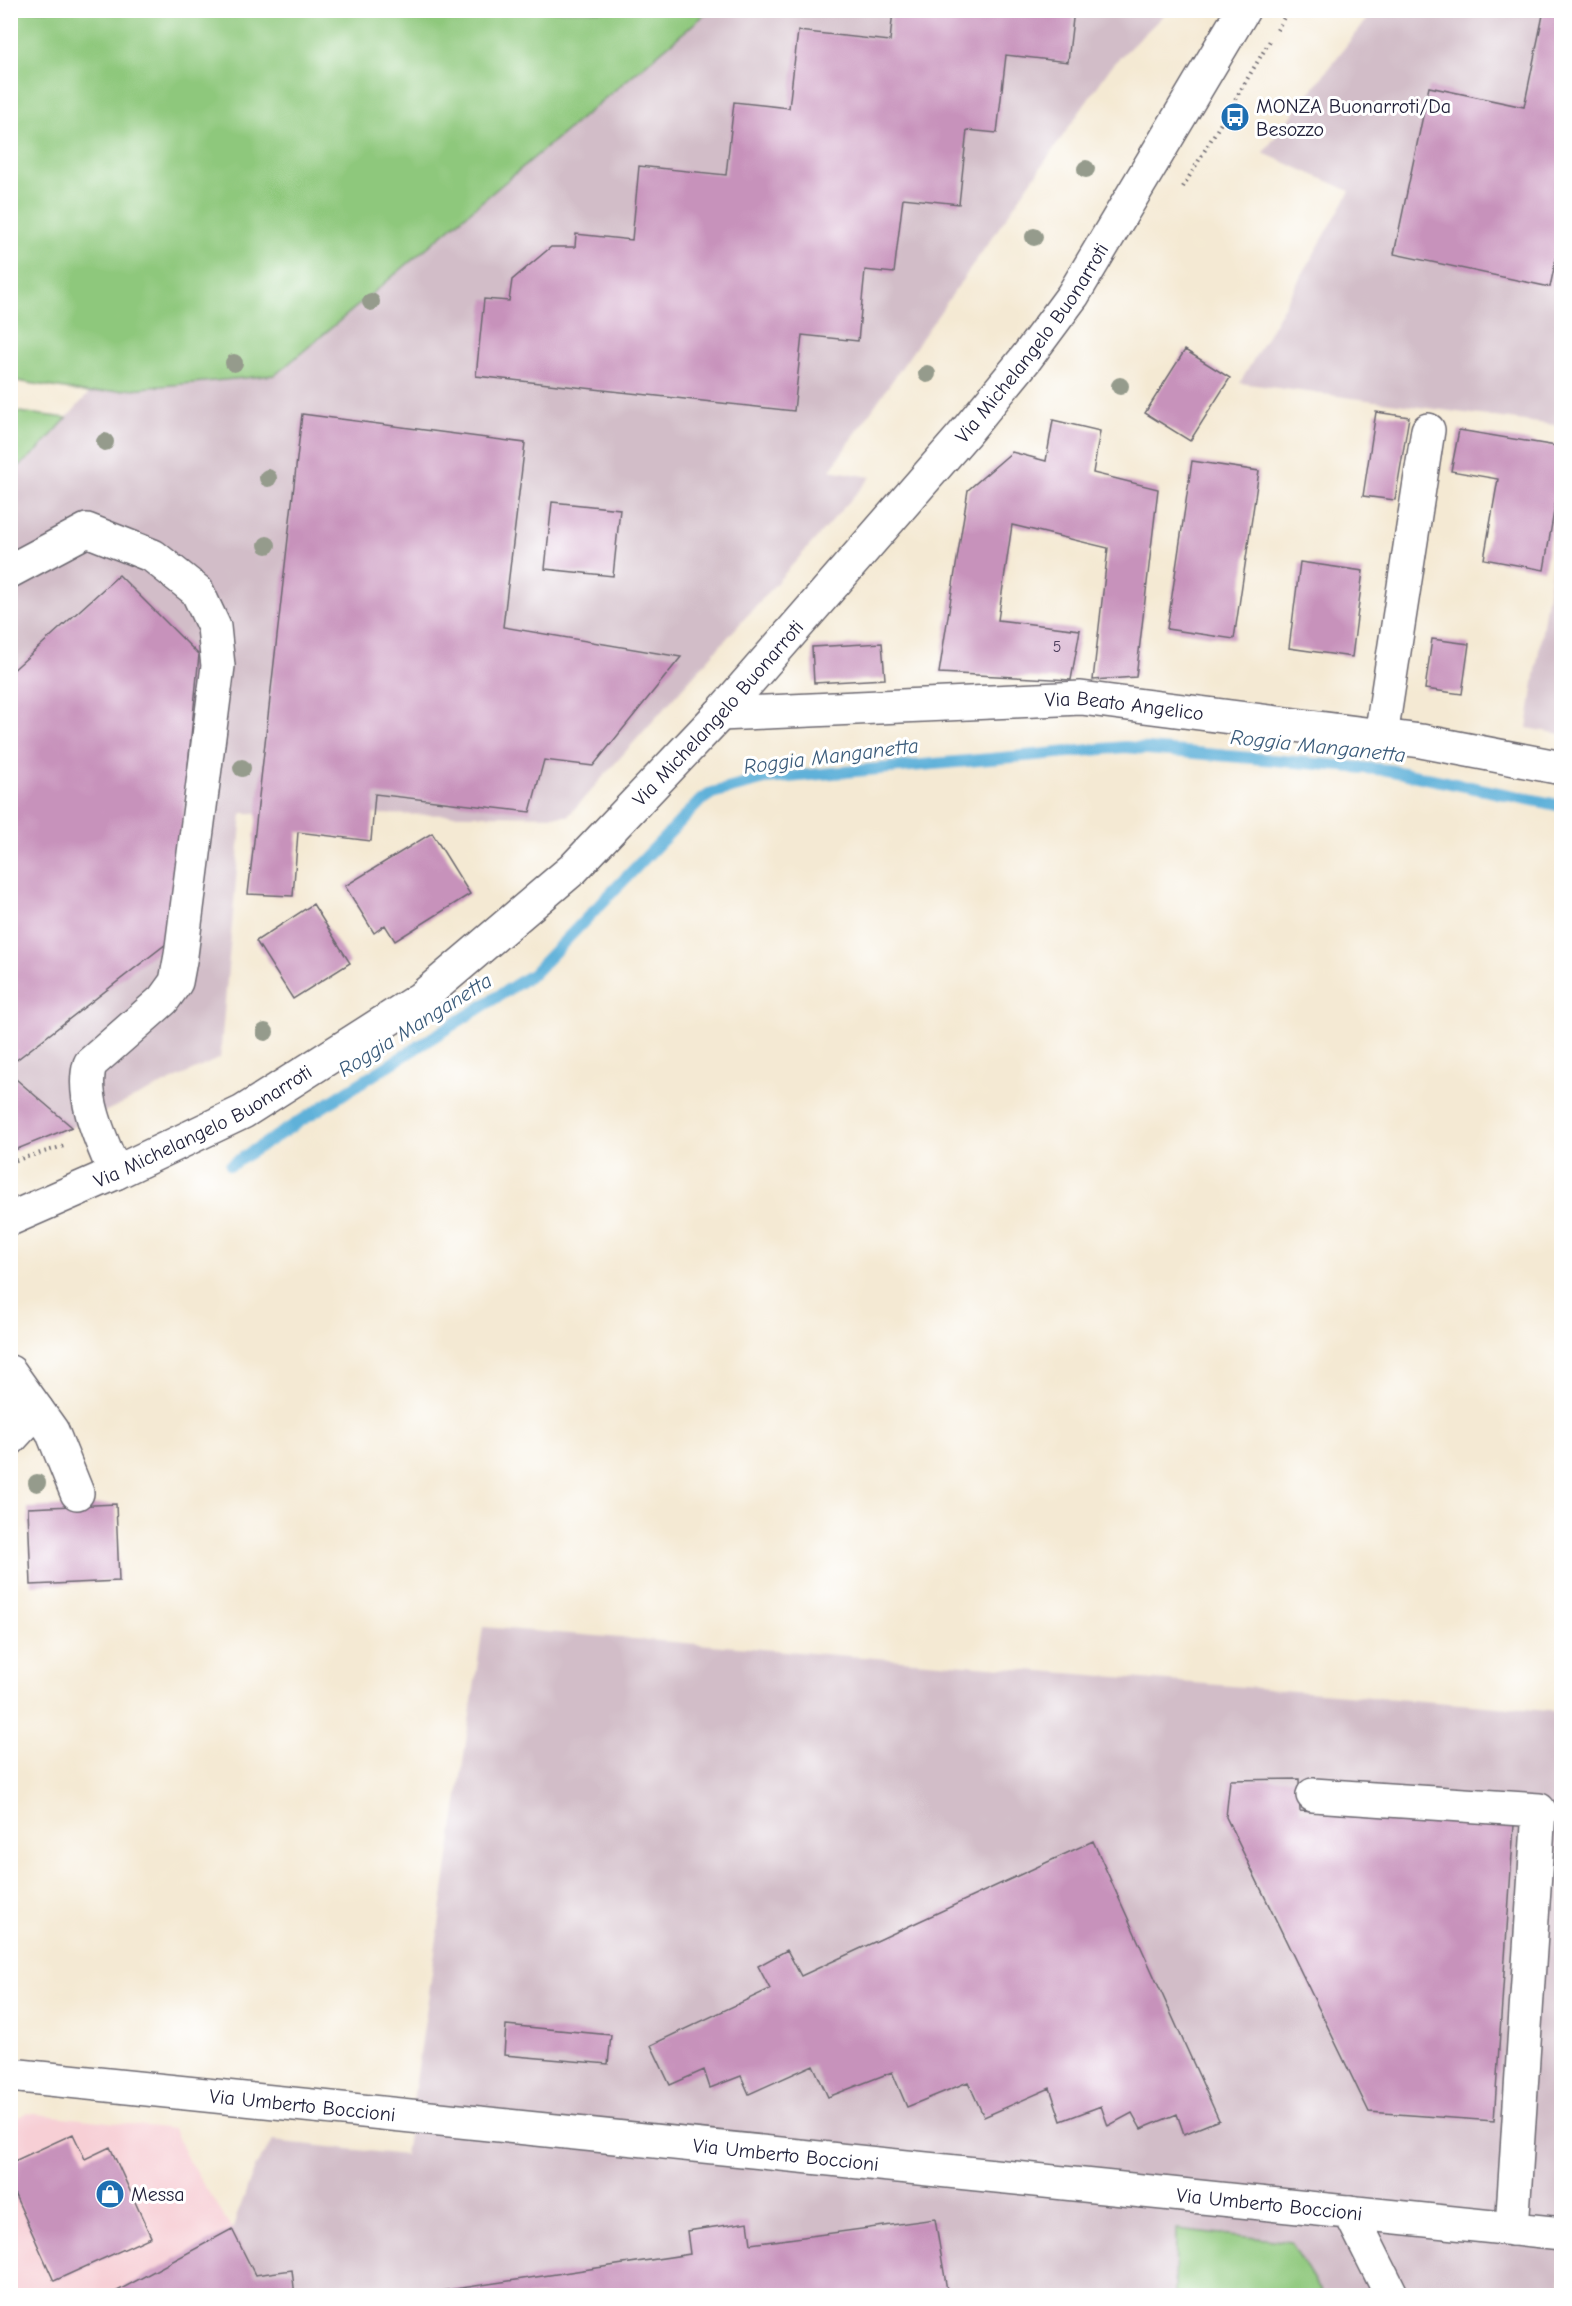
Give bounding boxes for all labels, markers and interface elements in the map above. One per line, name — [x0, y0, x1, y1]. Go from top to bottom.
place label: MONZA Buonarroti/Da Besozzo — [1256, 95, 1451, 141]
bus stop icon: MONZA Buonarroti/Da Besozzo — [1219, 101, 1251, 133]
street label: Via Michelangelo Buonarroti — [951, 239, 1113, 448]
street label: Via Michelangelo Buonarroti — [628, 616, 808, 811]
house number: 5 — [1053, 638, 1061, 656]
street label: Via Beato Angelico — [1044, 687, 1205, 725]
water label: Roggia Manganetta — [1229, 725, 1407, 767]
water label: Roggia Manganetta — [742, 733, 920, 779]
water label: Roggia Manganetta — [334, 968, 496, 1082]
street label: Via Michelangelo Buonarroti — [90, 1060, 316, 1193]
street label: Via Umberto Boccioni — [208, 2085, 397, 2126]
street label: Via Umberto Boccioni — [692, 2134, 880, 2176]
shop icon: Messa — [94, 2178, 126, 2210]
place label: Messa — [131, 2183, 185, 2206]
street label: Via Umberto Boccioni — [1175, 2184, 1363, 2225]

